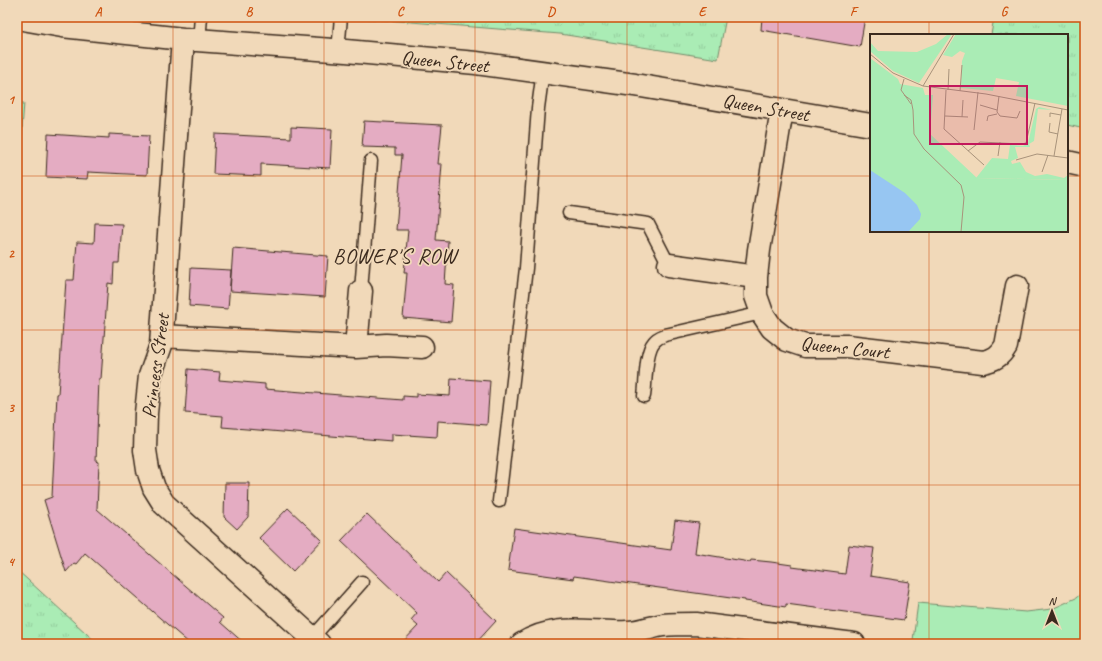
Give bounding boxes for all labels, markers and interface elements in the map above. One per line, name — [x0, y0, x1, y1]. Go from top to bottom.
text: A — [95, 4, 103, 20]
text: B — [246, 4, 254, 20]
text: C — [397, 4, 405, 20]
text: D — [547, 4, 556, 20]
text: E — [699, 4, 708, 20]
text: F — [850, 4, 859, 20]
text: G — [1001, 4, 1009, 20]
inset map — [870, 34, 1068, 232]
street label: Queen Street — [400, 44, 492, 79]
street label: Queen Street — [721, 88, 813, 128]
text: 1 — [8, 92, 16, 108]
district label: BOWER'S ROW — [333, 243, 460, 269]
text: 2 — [8, 246, 15, 262]
street label: Princess Street — [136, 310, 176, 420]
street label: Queens Court — [799, 330, 893, 365]
text: 3 — [8, 400, 15, 416]
text: 4 — [8, 554, 16, 570]
north arrow — [1032, 591, 1072, 631]
text: N — [1049, 594, 1058, 608]

